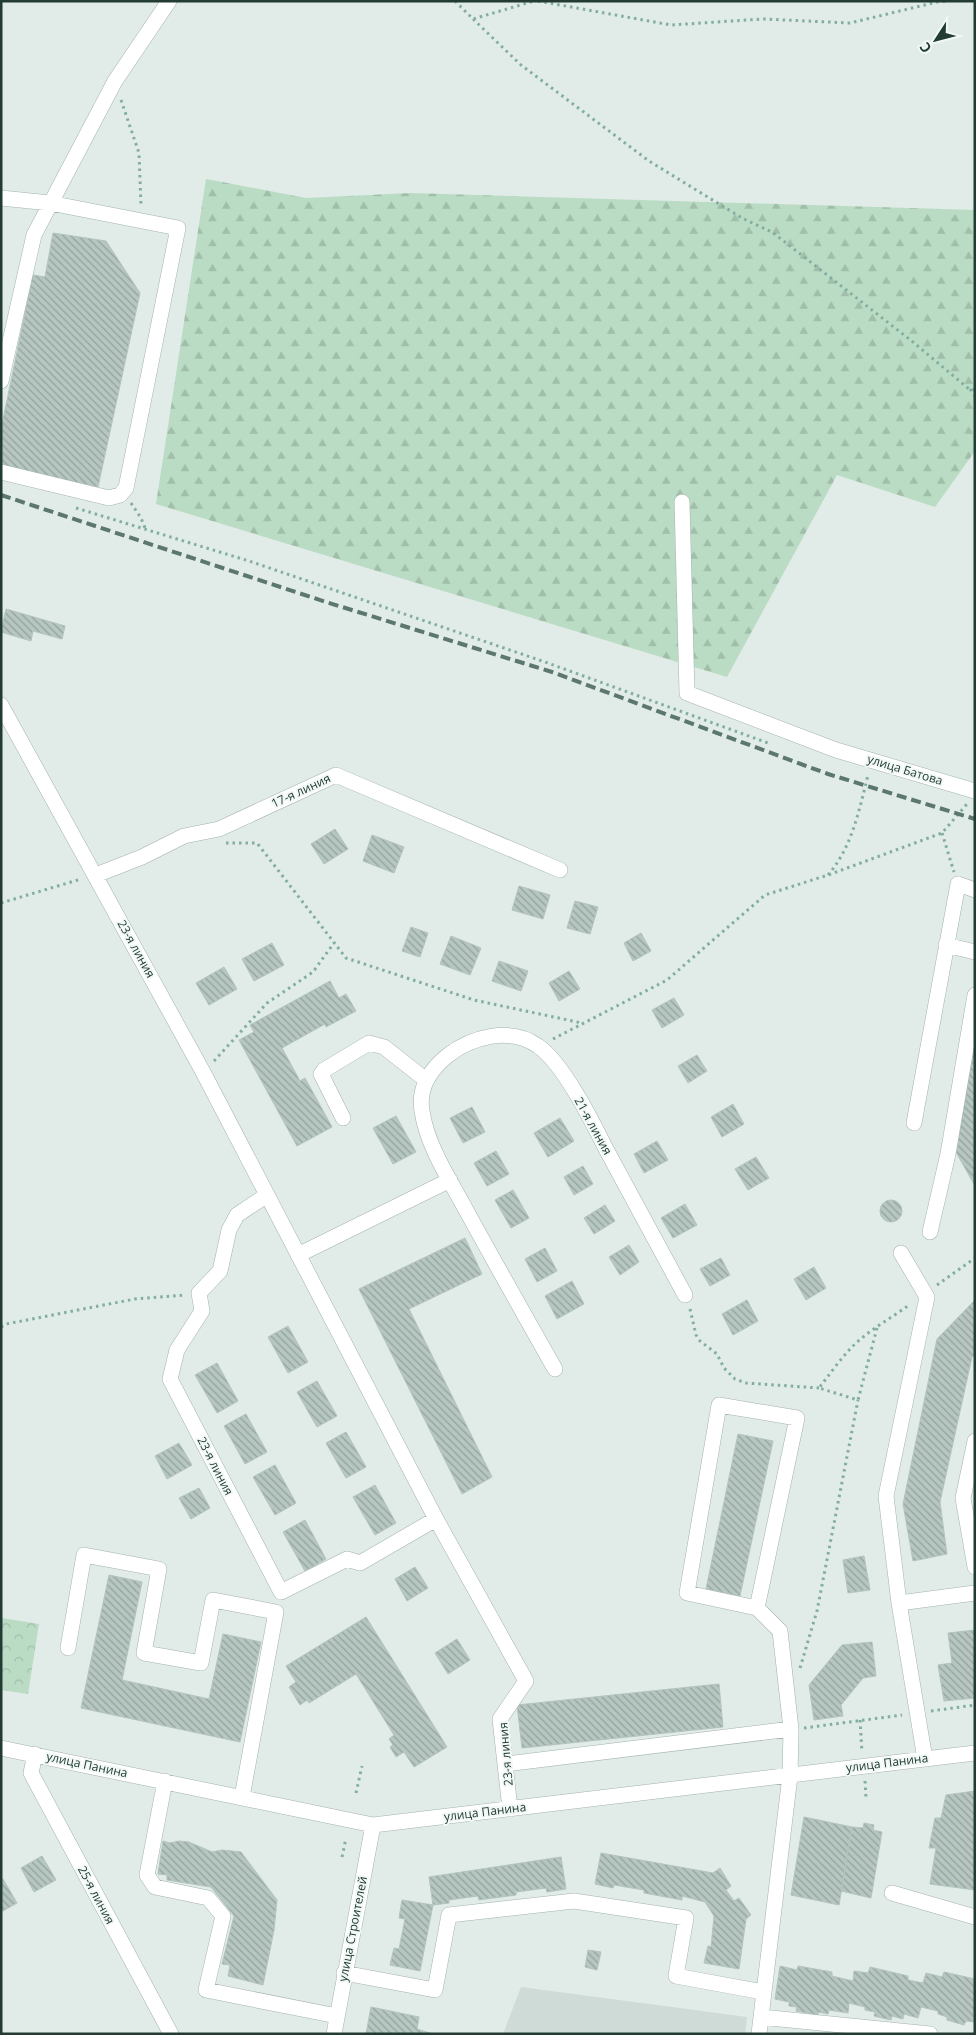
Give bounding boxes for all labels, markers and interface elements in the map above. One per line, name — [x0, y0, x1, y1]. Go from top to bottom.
north arrow — [911, 15, 961, 65]
text: С — [915, 39, 935, 57]
street label: улица Батова — [865, 750, 945, 789]
street label: 17-я линия — [268, 769, 333, 812]
street label: 23-я линия — [114, 917, 159, 981]
street label: 21-я линия — [571, 1094, 616, 1158]
street label: 23-я линия — [193, 1434, 237, 1498]
street label: 23-я линия — [494, 1722, 517, 1787]
street label: улица Панина — [45, 1748, 129, 1781]
street label: улица Панина — [845, 1749, 929, 1776]
street label: улица Панина — [443, 1798, 527, 1825]
street label: 25-я линия — [74, 1863, 119, 1927]
street label: улица Строителей — [334, 1875, 371, 1983]

